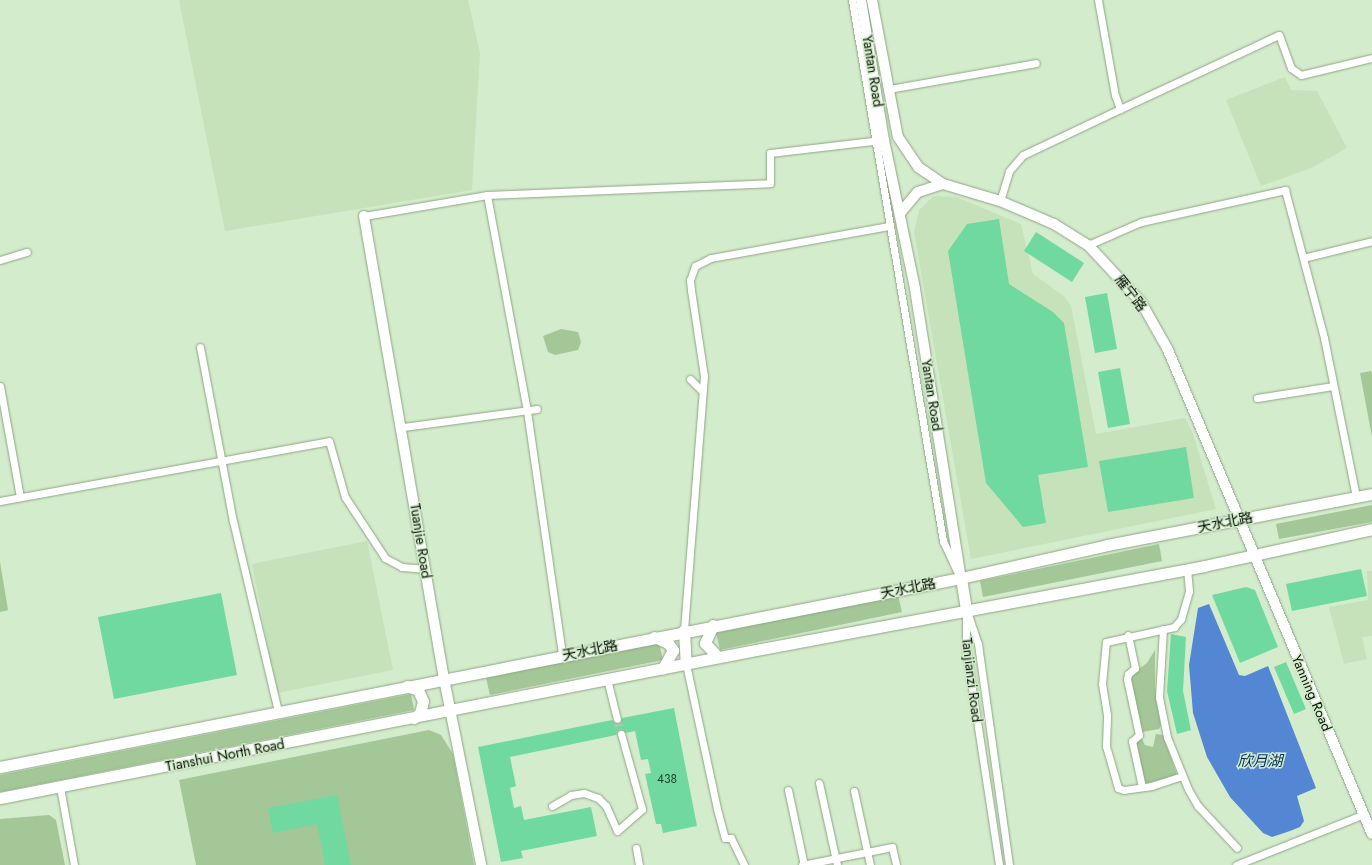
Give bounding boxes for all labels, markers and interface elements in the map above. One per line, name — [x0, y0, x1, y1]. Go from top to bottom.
street label: Yantan Road — [859, 34, 887, 108]
street label: 雁宁路 — [1111, 271, 1151, 315]
street label: Yantan Road — [918, 358, 946, 432]
street label: Tuanjie Road — [407, 502, 435, 580]
street label: 天水北路 — [1196, 508, 1254, 536]
street label: 天水北路 — [879, 574, 937, 602]
street label: 天水北路 — [561, 636, 619, 664]
street label: Tanjianzi Road — [958, 637, 986, 723]
street label: Yanning Road — [1288, 652, 1336, 734]
street label: Tianshui North Road — [164, 735, 286, 775]
water label: 欣月湖 — [1238, 753, 1282, 771]
house number: 438 — [657, 773, 677, 787]

